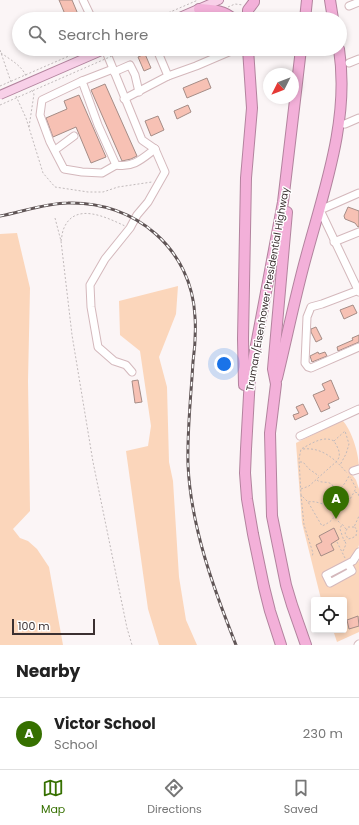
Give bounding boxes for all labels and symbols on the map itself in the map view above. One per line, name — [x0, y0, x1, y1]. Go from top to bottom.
north arrow — [263, 68, 299, 104]
street label: Truman/Eisenhower Presidential Highway — [242, 186, 293, 392]
your location — [214, 354, 234, 374]
pin: A — [323, 486, 349, 519]
scale bar — [12, 617, 95, 636]

